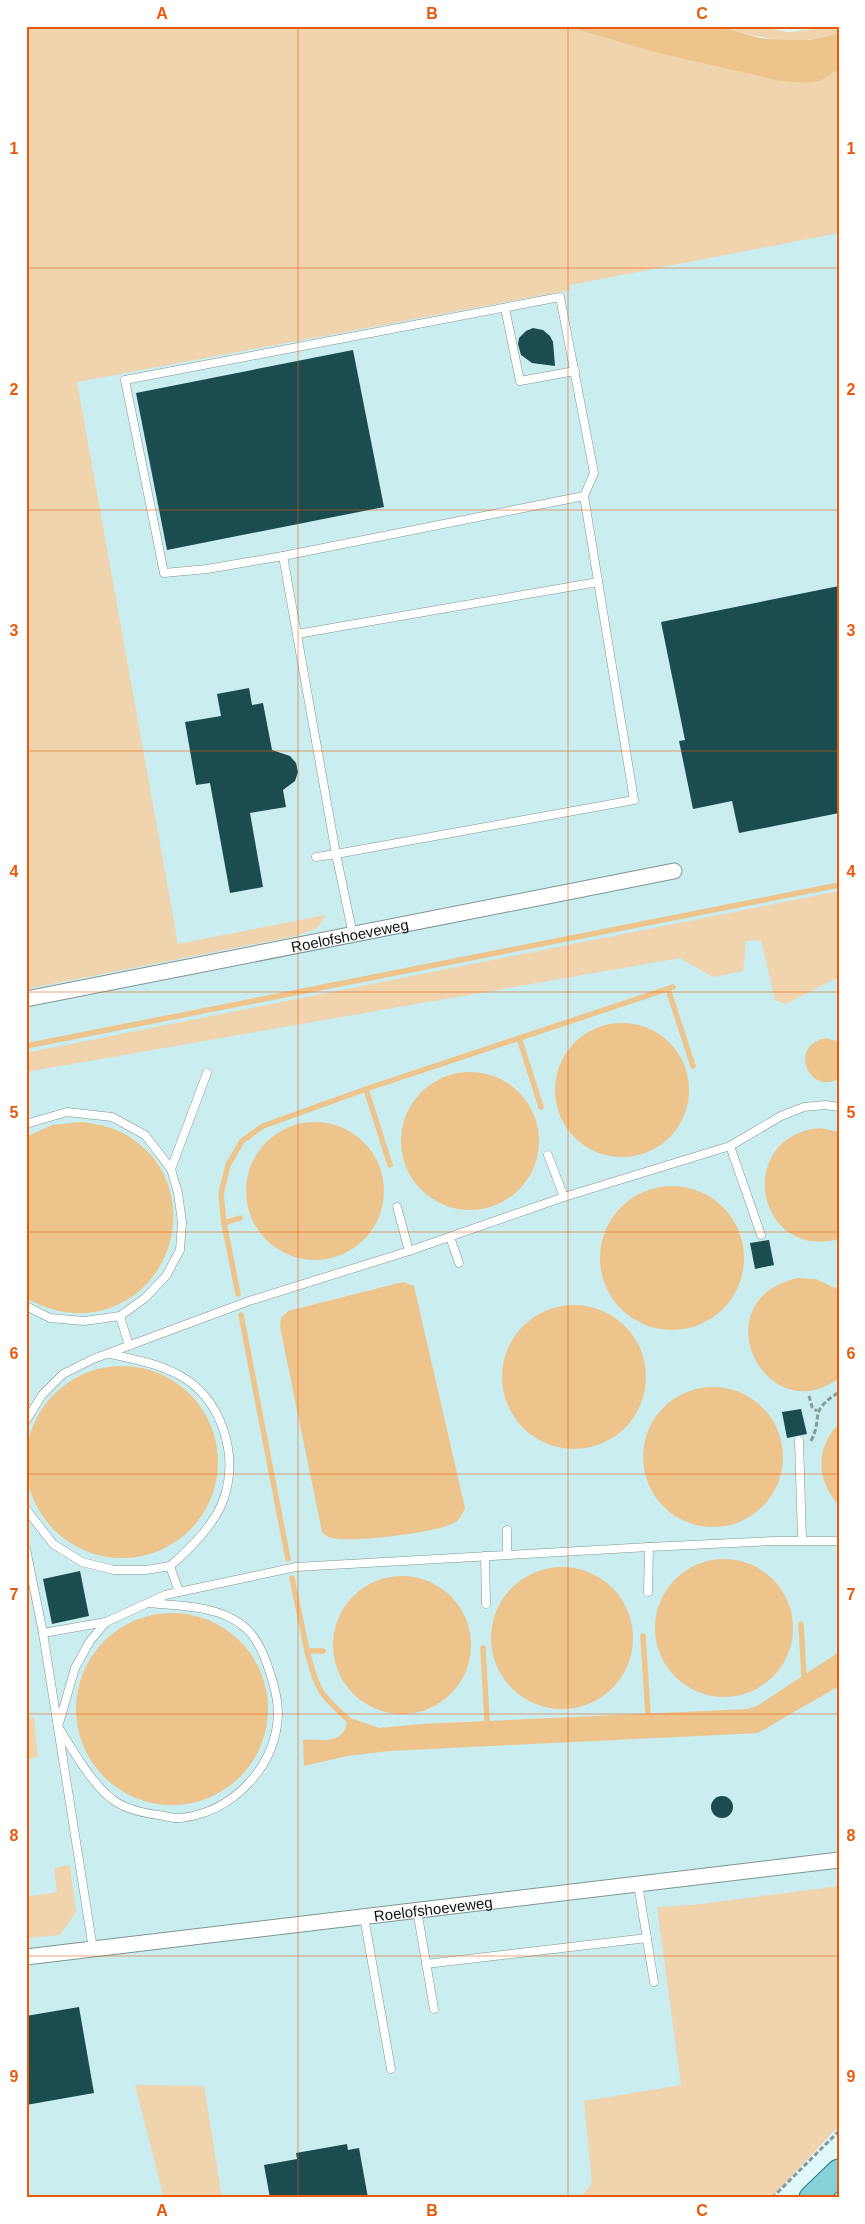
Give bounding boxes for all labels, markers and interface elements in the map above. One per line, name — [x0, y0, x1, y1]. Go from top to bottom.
text: A — [156, 5, 168, 22]
text: B — [426, 5, 438, 22]
text: C — [696, 5, 708, 22]
text: 1 — [10, 140, 19, 157]
text: 1 — [847, 140, 856, 157]
text: 2 — [10, 381, 19, 398]
text: 2 — [847, 381, 856, 398]
text: 3 — [10, 622, 19, 639]
text: 3 — [847, 622, 856, 639]
text: 4 — [10, 863, 19, 880]
text: 4 — [847, 863, 856, 880]
street label: Roelofshoeveweg — [290, 915, 410, 955]
text: 5 — [10, 1104, 19, 1121]
text: 5 — [847, 1104, 856, 1121]
text: 6 — [10, 1345, 19, 1362]
text: 6 — [847, 1345, 856, 1362]
text: 7 — [10, 1586, 19, 1603]
text: 7 — [847, 1586, 856, 1603]
text: 8 — [10, 1827, 19, 1844]
text: 8 — [847, 1827, 856, 1844]
street label: Roelofshoeveweg — [373, 1893, 493, 1924]
text: 9 — [10, 2068, 19, 2085]
text: 9 — [847, 2068, 856, 2085]
text: A — [156, 2202, 168, 2219]
text: B — [426, 2202, 438, 2219]
text: C — [696, 2202, 708, 2219]

